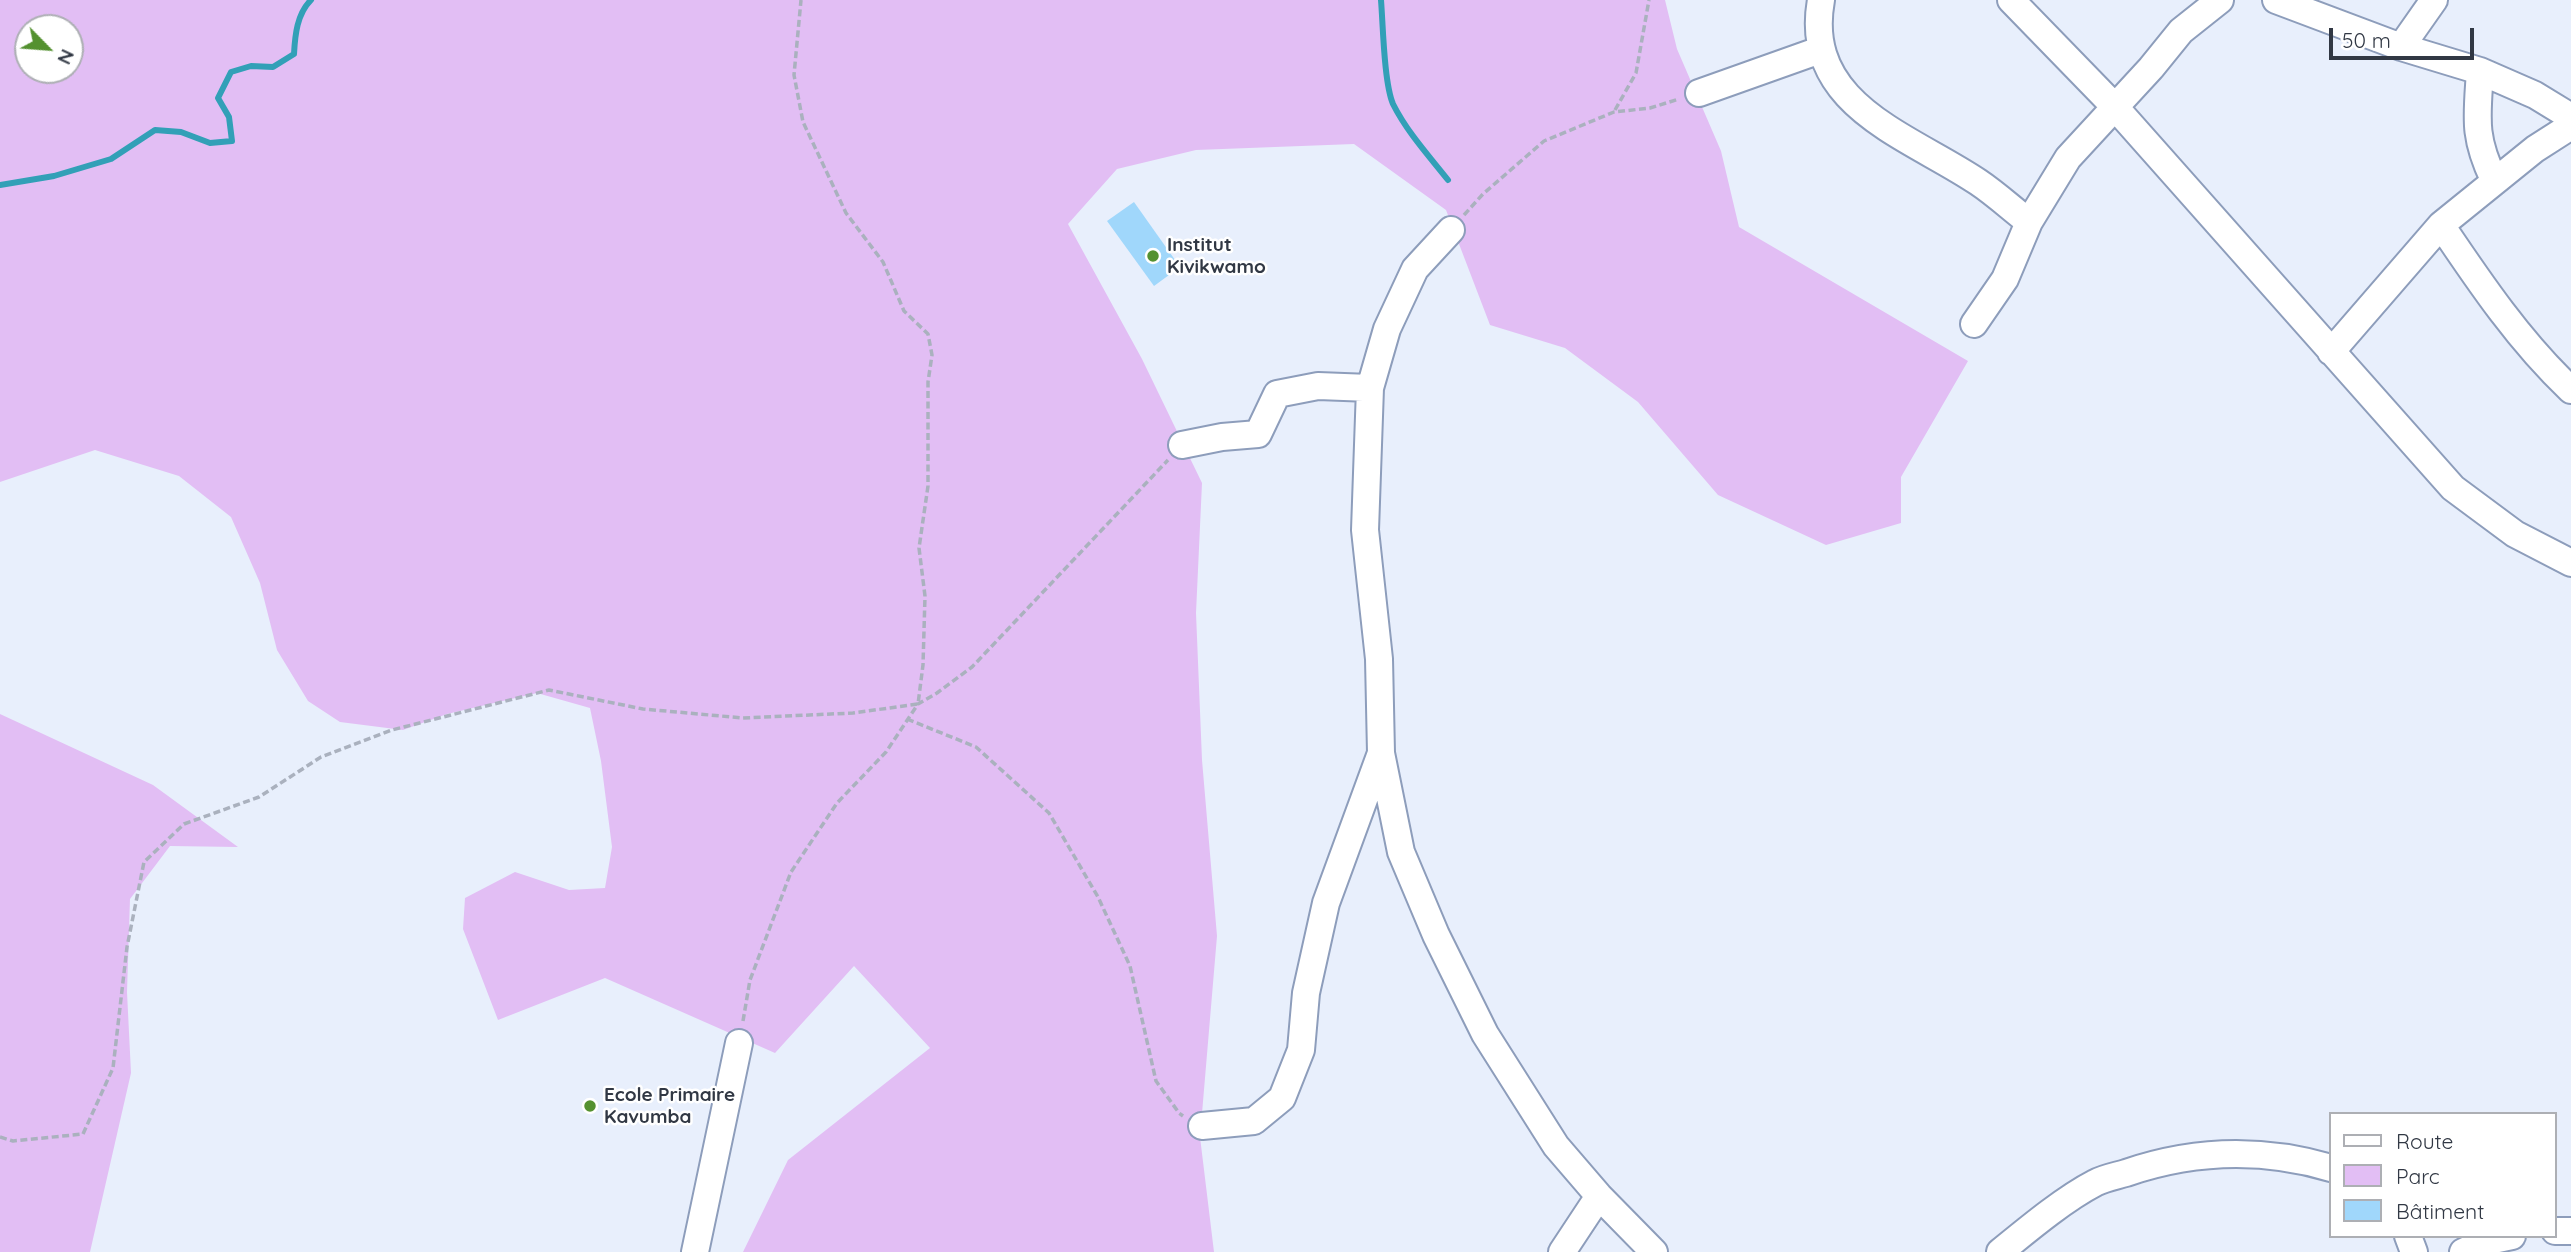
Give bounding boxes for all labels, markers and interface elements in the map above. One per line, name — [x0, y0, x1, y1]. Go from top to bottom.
north arrow — [14, 14, 84, 84]
scale bar — [2333, 14, 2478, 58]
text: 50 m — [2342, 27, 2391, 53]
text: N — [52, 46, 80, 68]
place label: Institut Kivikwamo — [1167, 234, 1266, 278]
marker: Institut Kivikwamo — [1145, 248, 1161, 264]
place label: Ecole Primaire Kavumba — [604, 1084, 735, 1128]
marker: Ecole Primaire Kavumba — [582, 1098, 598, 1114]
legend — [2330, 1112, 2557, 1238]
text: Route — [2396, 1128, 2453, 1154]
text: Parc — [2396, 1163, 2440, 1189]
text: Bâtiment — [2396, 1198, 2484, 1224]

